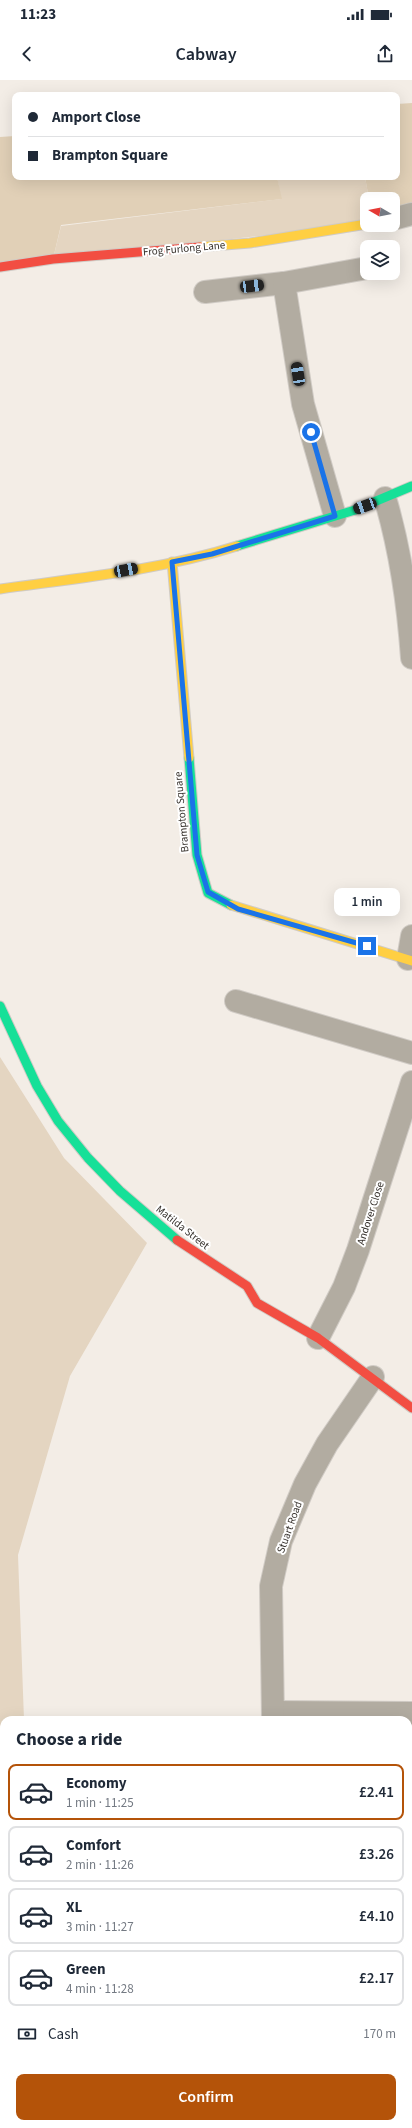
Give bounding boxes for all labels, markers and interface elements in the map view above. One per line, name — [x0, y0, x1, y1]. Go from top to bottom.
text: 11:23 — [20, 4, 56, 25]
text: Cabway — [175, 42, 237, 67]
icon: back — [16, 43, 38, 65]
icon: share — [374, 43, 396, 65]
text: Amport Close — [52, 107, 141, 128]
text: Brampton Square — [52, 145, 168, 166]
north arrow — [360, 192, 400, 232]
map controls — [360, 192, 400, 280]
street label: Frog Furlong Lane — [142, 237, 226, 260]
button: layers — [360, 240, 400, 280]
car — [239, 279, 265, 293]
car — [290, 361, 306, 387]
route start — [302, 423, 320, 441]
car — [352, 496, 378, 516]
car — [113, 562, 139, 578]
street label: Brampton Square — [170, 770, 193, 853]
callout: 1 min — [334, 888, 400, 916]
text: 1 min — [352, 893, 382, 911]
route end — [358, 937, 376, 955]
street label: Andover Close — [353, 1179, 388, 1247]
street label: Matilda Street — [153, 1202, 213, 1253]
street label: Stuart Road — [273, 1499, 306, 1555]
text: Choose a ride — [16, 1727, 122, 1752]
text: Economy — [66, 1773, 127, 1794]
icon: car — [18, 1774, 54, 1810]
text: £2.41 — [359, 1782, 394, 1803]
text: 1 min · 11:25 — [66, 1794, 134, 1812]
text: Comfort — [66, 1835, 121, 1856]
icon: car — [18, 1836, 54, 1872]
text: £3.26 — [359, 1844, 394, 1865]
text: 2 min · 11:26 — [66, 1856, 134, 1874]
text: XL — [66, 1897, 82, 1918]
icon: car — [18, 1898, 54, 1934]
text: £4.10 — [359, 1906, 394, 1927]
text: 3 min · 11:27 — [66, 1918, 134, 1936]
text: Green — [66, 1959, 106, 1980]
icon: car — [18, 1960, 54, 1996]
text: £2.17 — [359, 1968, 394, 1989]
text: 4 min · 11:28 — [66, 1980, 134, 1998]
icon: cash — [16, 2023, 38, 2045]
text: Cash — [48, 2024, 79, 2045]
text: 170 m — [363, 2025, 396, 2043]
button: Confirm — [16, 2074, 396, 2120]

